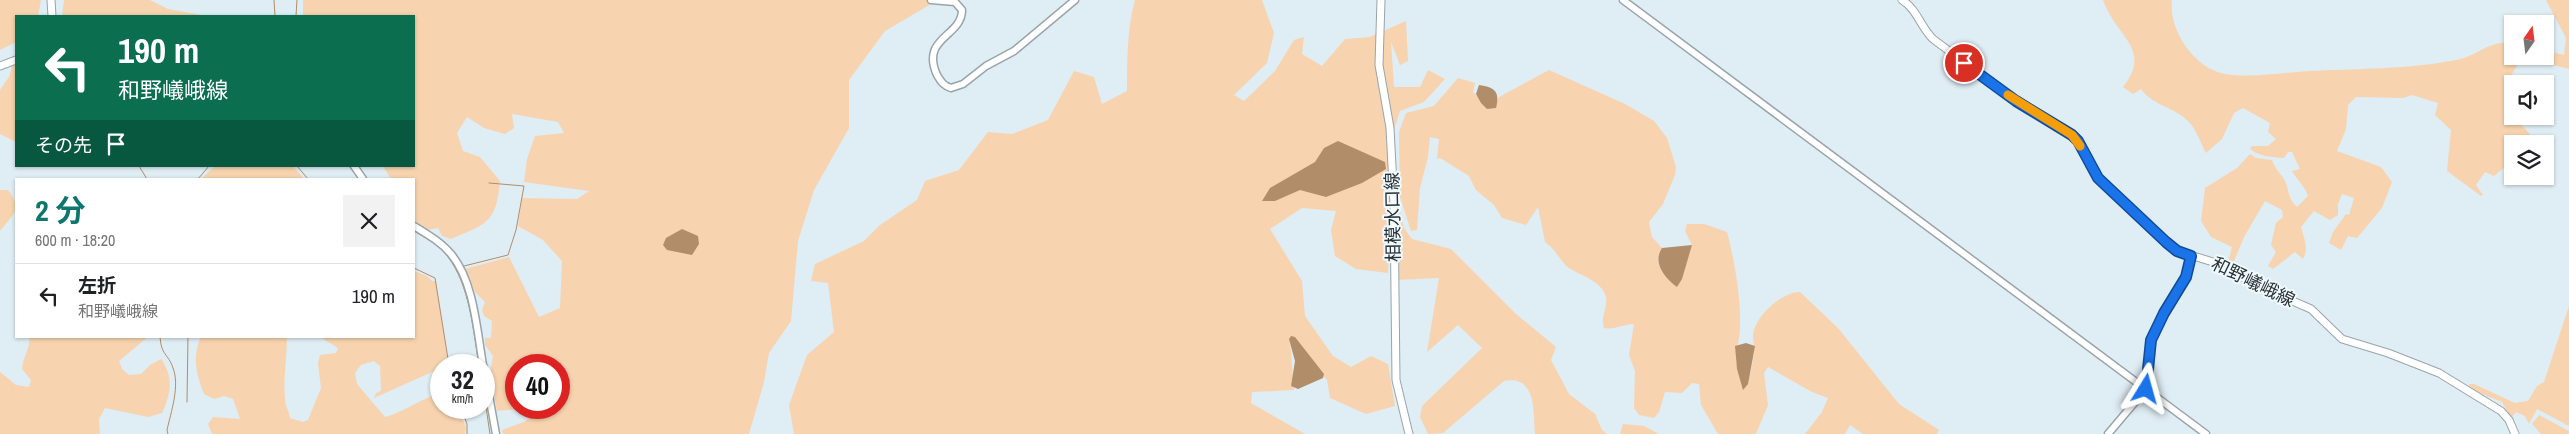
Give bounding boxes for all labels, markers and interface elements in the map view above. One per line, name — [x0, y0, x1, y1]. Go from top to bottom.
north arrow — [2504, 15, 2554, 65]
map controls — [2504, 15, 2554, 185]
text: 190 m — [118, 27, 199, 74]
icon: left — [35, 35, 100, 100]
pin — [1943, 42, 1985, 84]
icon: arrive — [1950, 49, 1978, 77]
text: 和野嶬峨線 — [118, 75, 228, 105]
button: sound — [2504, 75, 2554, 125]
icon: arrive — [102, 130, 130, 158]
text: その先 — [35, 132, 92, 158]
button: layers — [2504, 135, 2554, 185]
street label: 相模水口線 — [1379, 172, 1406, 262]
text: 2 分 — [35, 190, 86, 230]
button: close — [343, 195, 395, 247]
text: 600 m · 18:20 — [35, 229, 115, 251]
street label: 和野嶬峨線 — [2207, 251, 2299, 313]
text: 左折 — [78, 272, 116, 298]
icon: left — [35, 282, 63, 310]
text: 190 m — [352, 283, 395, 309]
text: 和野嶬峨線 — [78, 300, 158, 322]
speed limit sign: 40 — [505, 354, 570, 419]
position arrow — [2119, 362, 2171, 414]
text: 32 — [451, 363, 474, 397]
text: km/h — [452, 391, 473, 407]

